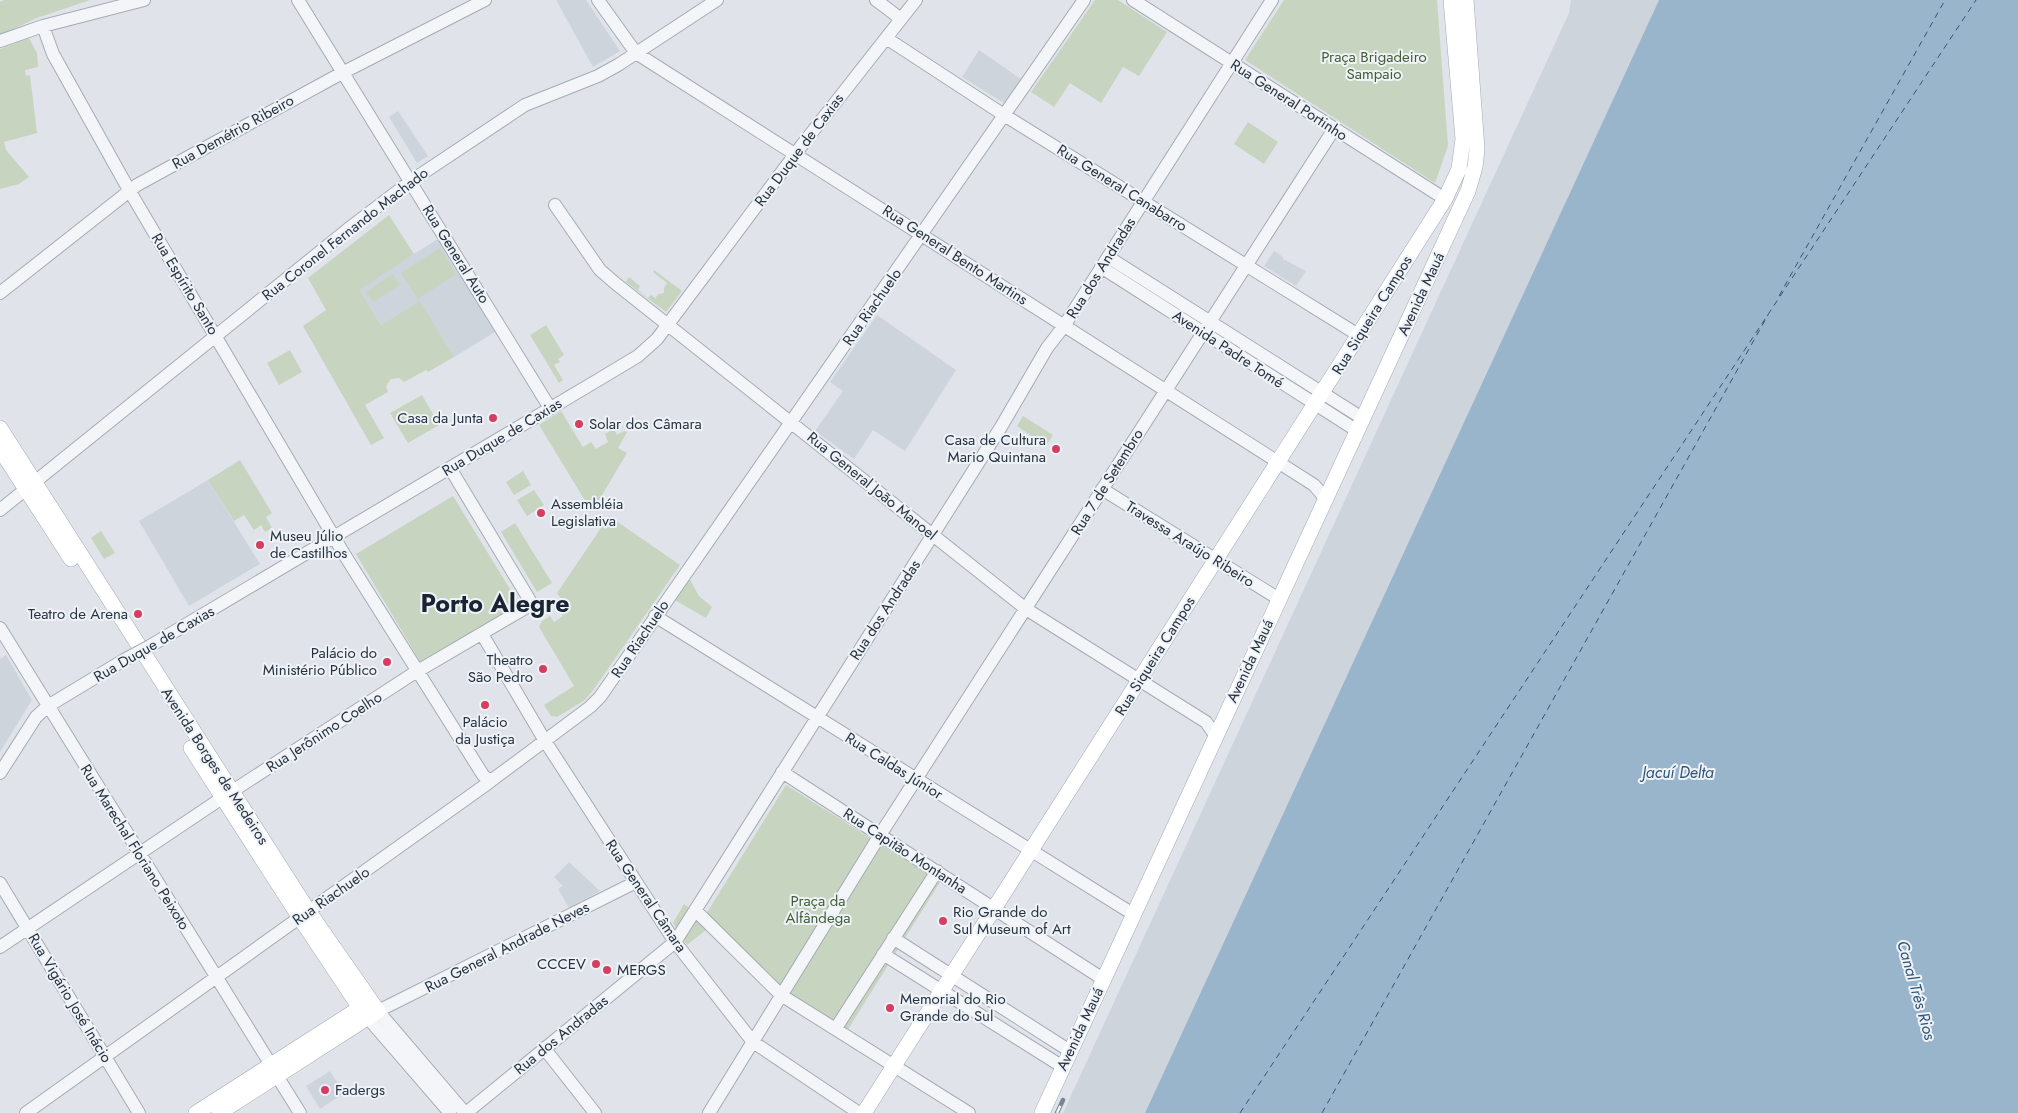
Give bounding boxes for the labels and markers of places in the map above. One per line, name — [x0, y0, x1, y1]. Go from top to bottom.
place label: Casa da Junta — [397, 407, 483, 429]
marker: Casa da Junta — [487, 412, 499, 424]
place label: Solar dos Câmara — [589, 413, 702, 435]
marker: Solar dos Câmara — [573, 418, 585, 430]
place label: Casa de Cultura Mario Quintana — [945, 429, 1046, 468]
marker: Casa de Cultura Mario Quintana — [1050, 443, 1062, 455]
place label: Assembléia Legislativa — [551, 493, 623, 532]
marker: Assembléia Legislativa — [535, 507, 547, 519]
place label: Museu Júlio de Castilhos — [270, 525, 347, 564]
marker: Museu Júlio de Castilhos — [254, 539, 266, 551]
place label: Teatro de Arena — [28, 603, 128, 625]
marker: Teatro de Arena — [132, 608, 144, 620]
place label: Palácio do Ministério Público — [263, 642, 377, 681]
place label: Theatro São Pedro — [468, 649, 533, 688]
marker: Palácio do Ministério Público — [381, 656, 393, 668]
marker: Theatro São Pedro — [537, 663, 549, 675]
marker: Palácio da Justiça — [479, 699, 491, 711]
place label: Palácio da Justiça — [455, 711, 515, 750]
place label: Rio Grande do Sul Museum of Art — [953, 901, 1071, 940]
marker: Rio Grande do Sul Museum of Art — [937, 915, 949, 927]
place label: CCCEV — [537, 953, 586, 975]
marker: CCCEV — [590, 958, 602, 970]
place label: MERGS — [617, 959, 666, 981]
marker: MERGS — [601, 964, 613, 976]
place label: Memorial do Rio Grande do Sul — [900, 988, 1006, 1027]
marker: Memorial do Rio Grande do Sul — [884, 1002, 896, 1014]
place label: Fadergs — [335, 1079, 385, 1101]
marker: Fadergs — [319, 1084, 331, 1096]

